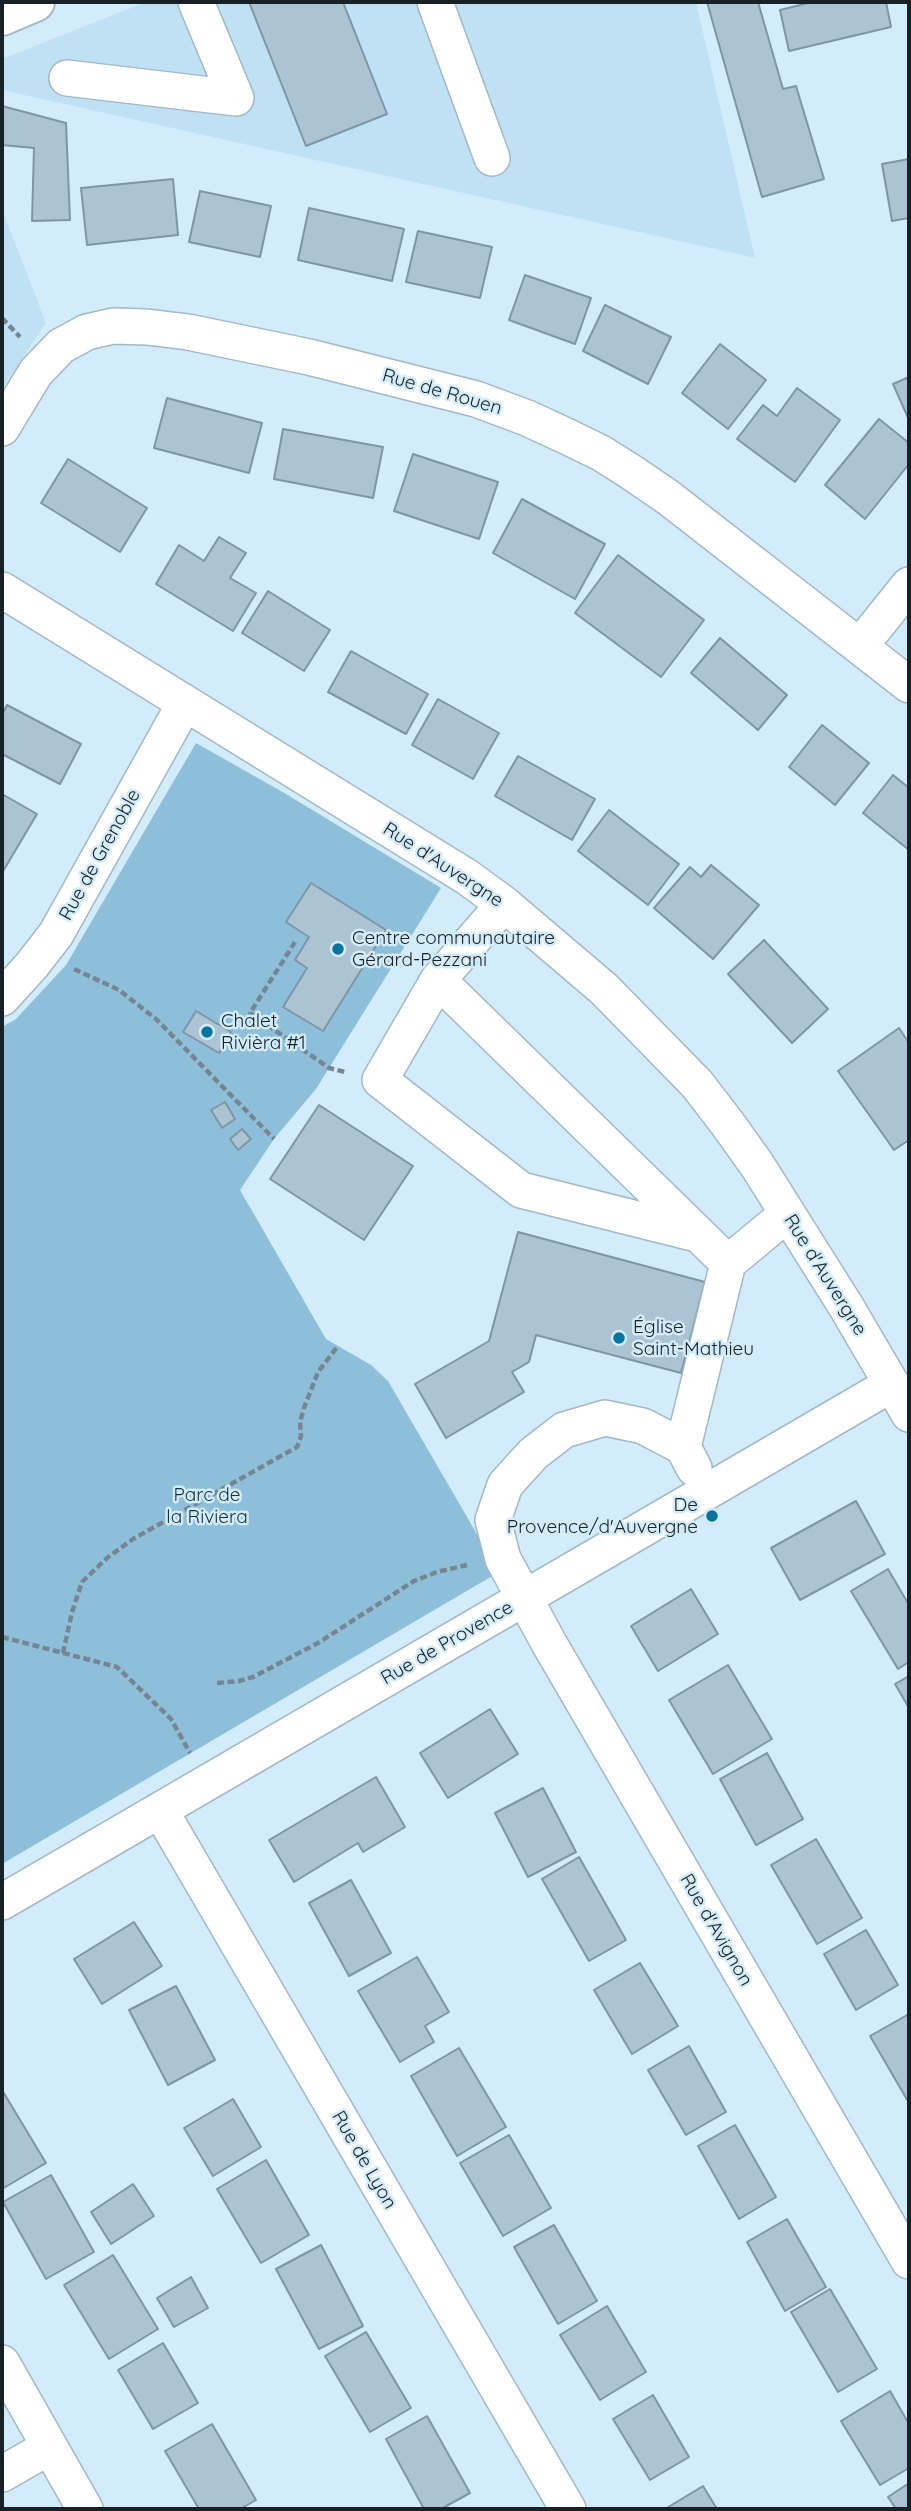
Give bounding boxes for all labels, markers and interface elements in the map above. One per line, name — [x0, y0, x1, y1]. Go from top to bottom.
street label: Rue de Rouen — [380, 364, 504, 420]
street label: Rue de Grenoble — [55, 785, 145, 925]
street label: Rue d'Auvergne — [379, 818, 507, 912]
place label: Centre communautaire Gérard-Pezzani — [352, 927, 555, 971]
marker: Centre communautaire Gérard-Pezzani — [330, 941, 346, 957]
place label: Chalet Rivièra #1 — [221, 1010, 306, 1054]
marker: Chalet Rivièra #1 — [199, 1024, 215, 1040]
street label: Rue d'Auvergne — [779, 1210, 871, 1340]
place label: Église Saint-Mathieu — [633, 1316, 754, 1360]
marker: Église Saint-Mathieu — [611, 1330, 627, 1346]
park label: Parc de la Riviera — [166, 1484, 248, 1528]
place label: De Provence/d'Auvergne — [507, 1494, 698, 1538]
marker: De Provence/d'Auvergne — [704, 1508, 720, 1524]
street label: Rue de Provence — [377, 1596, 517, 1690]
street label: Rue d'Avignon — [675, 1870, 757, 1990]
street label: Rue de Lyon — [327, 2107, 401, 2213]

